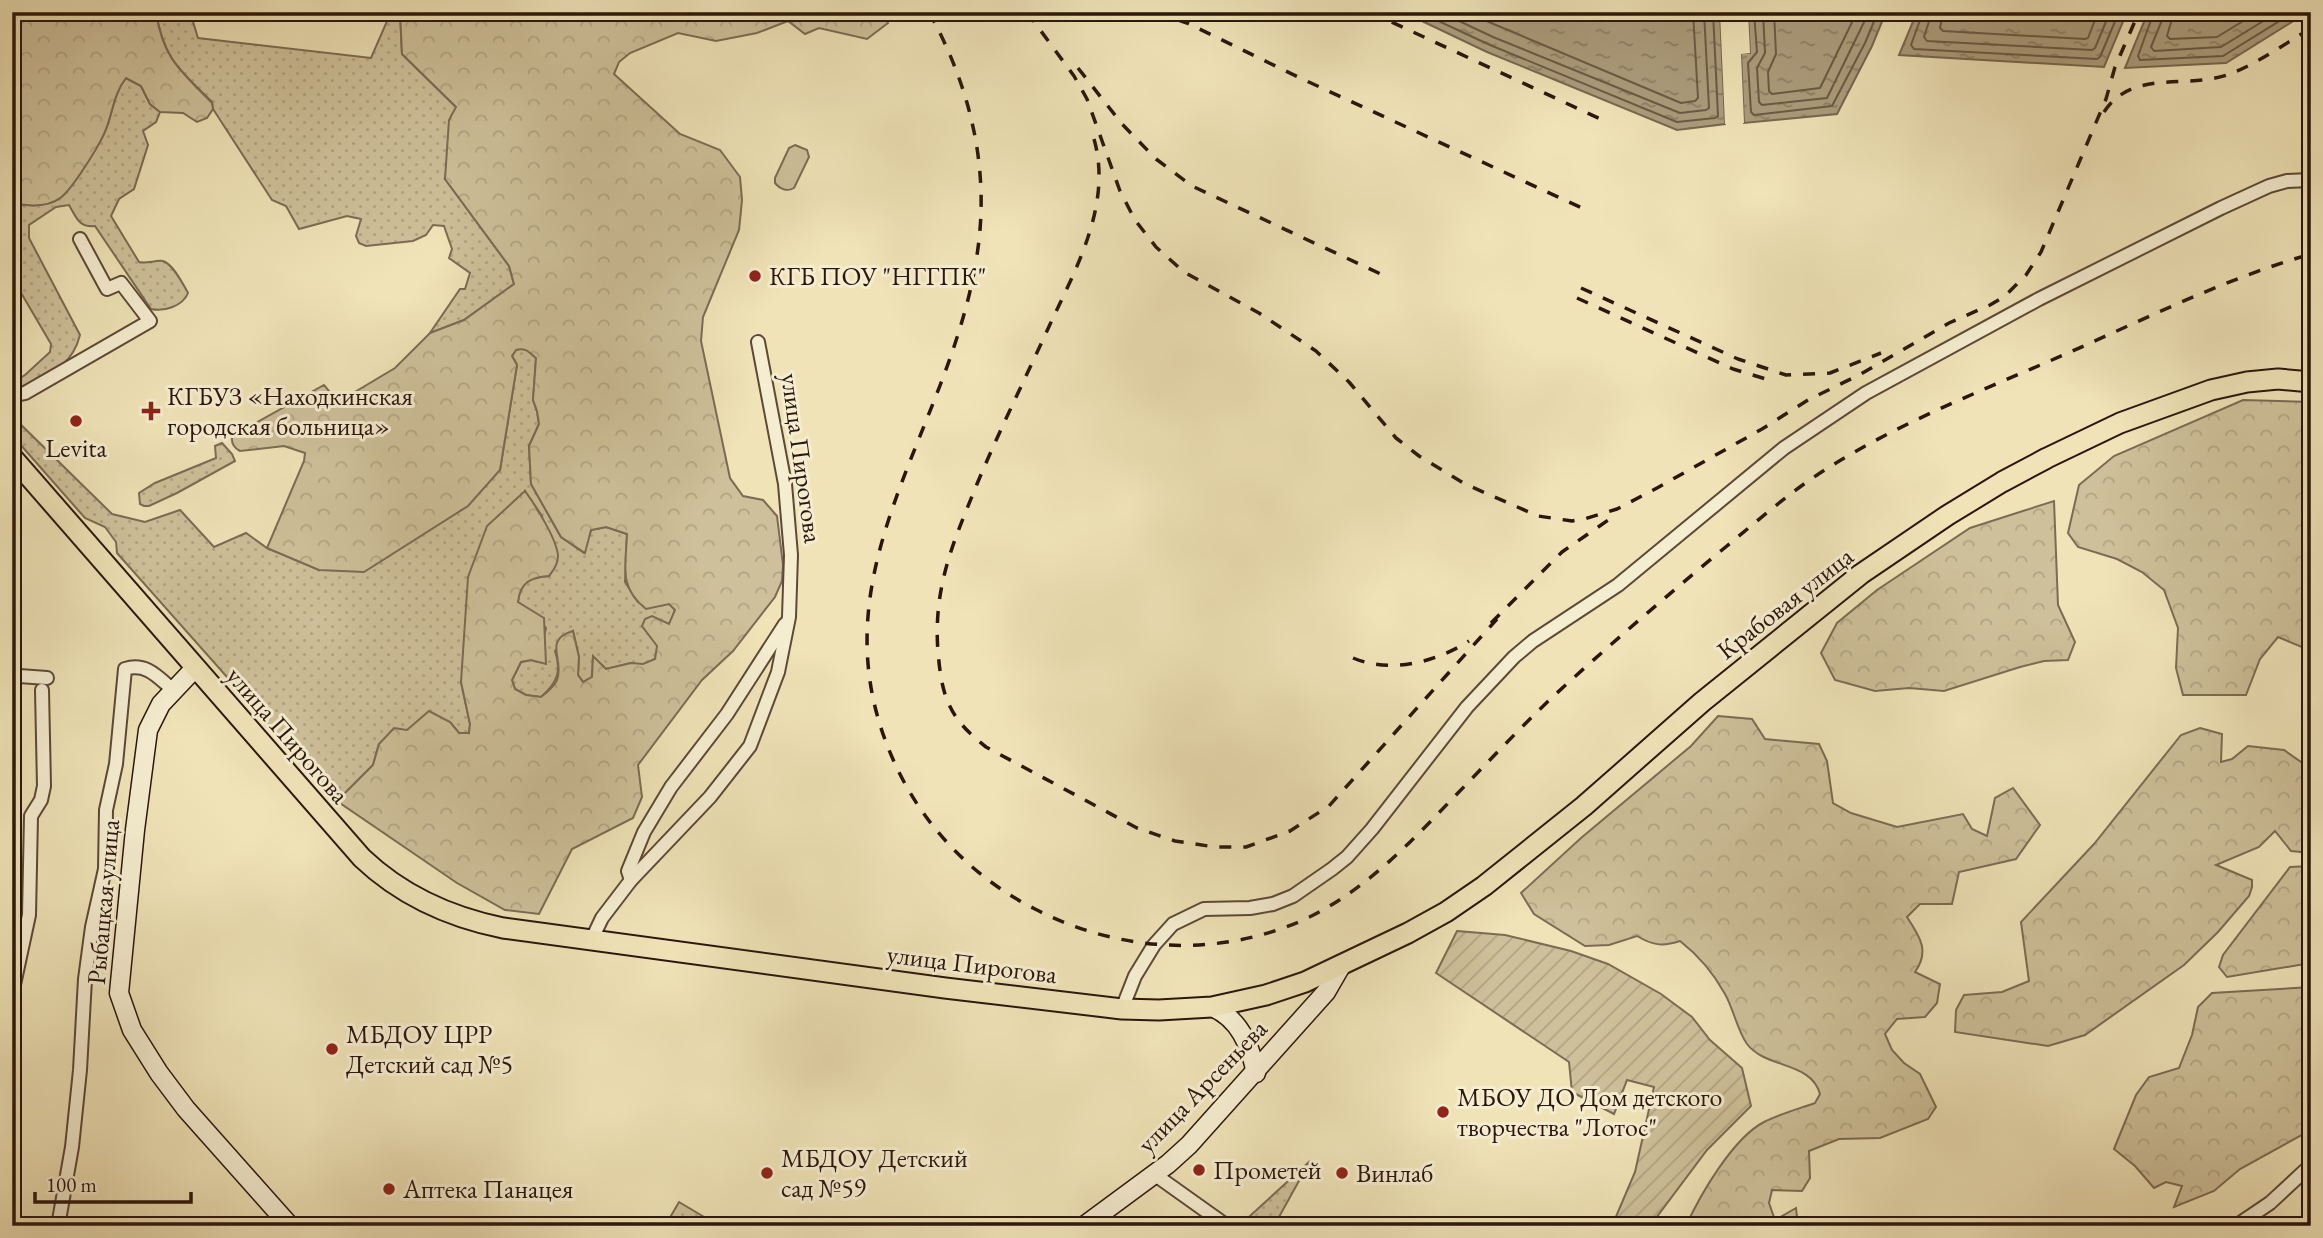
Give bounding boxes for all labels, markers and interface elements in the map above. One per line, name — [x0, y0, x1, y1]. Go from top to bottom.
place label: КГБ ПОУ "НГГПК" — [769, 259, 986, 293]
marker: КГБ ПОУ "НГГПК" — [747, 268, 763, 284]
street label: улица Пирогова — [773, 371, 831, 546]
place label: КГБУЗ «Находкинская городская больница» — [167, 379, 413, 443]
marker: КГБУЗ «Находкинская городская больница» — [141, 401, 161, 421]
marker: Levita — [68, 413, 84, 429]
place label: Levita — [45, 431, 107, 465]
street label: Крабовая улица — [1710, 539, 1861, 667]
street label: улица Пирогова — [219, 659, 357, 811]
street label: Рыбацкая улица — [79, 817, 127, 986]
street label: улица Пирогова — [885, 937, 1060, 991]
street label: улица Арсеньева — [1130, 1011, 1275, 1160]
place label: МБДОУ ЦРР Детский сад №5 — [346, 1017, 513, 1081]
marker: МБДОУ ЦРР Детский сад №5 — [324, 1041, 340, 1057]
place label: МБОУ ДО Дом детского творчества "Лотос" — [1457, 1080, 1722, 1144]
marker: МБОУ ДО Дом детского творчества "Лотос" — [1435, 1104, 1451, 1120]
place label: МБДОУ Детский сад №59 — [781, 1141, 968, 1205]
place label: Прометей — [1213, 1153, 1322, 1187]
place label: Винлаб — [1356, 1156, 1433, 1190]
scale bar — [35, 1161, 191, 1205]
marker: Прометей — [1191, 1162, 1207, 1178]
marker: МБДОУ Детский сад №59 — [759, 1165, 775, 1181]
marker: Винлаб — [1334, 1165, 1350, 1181]
text: 100 m — [46, 1171, 97, 1198]
place label: Аптека Панацея — [402, 1172, 573, 1206]
marker: Аптека Панацея — [381, 1181, 397, 1197]

